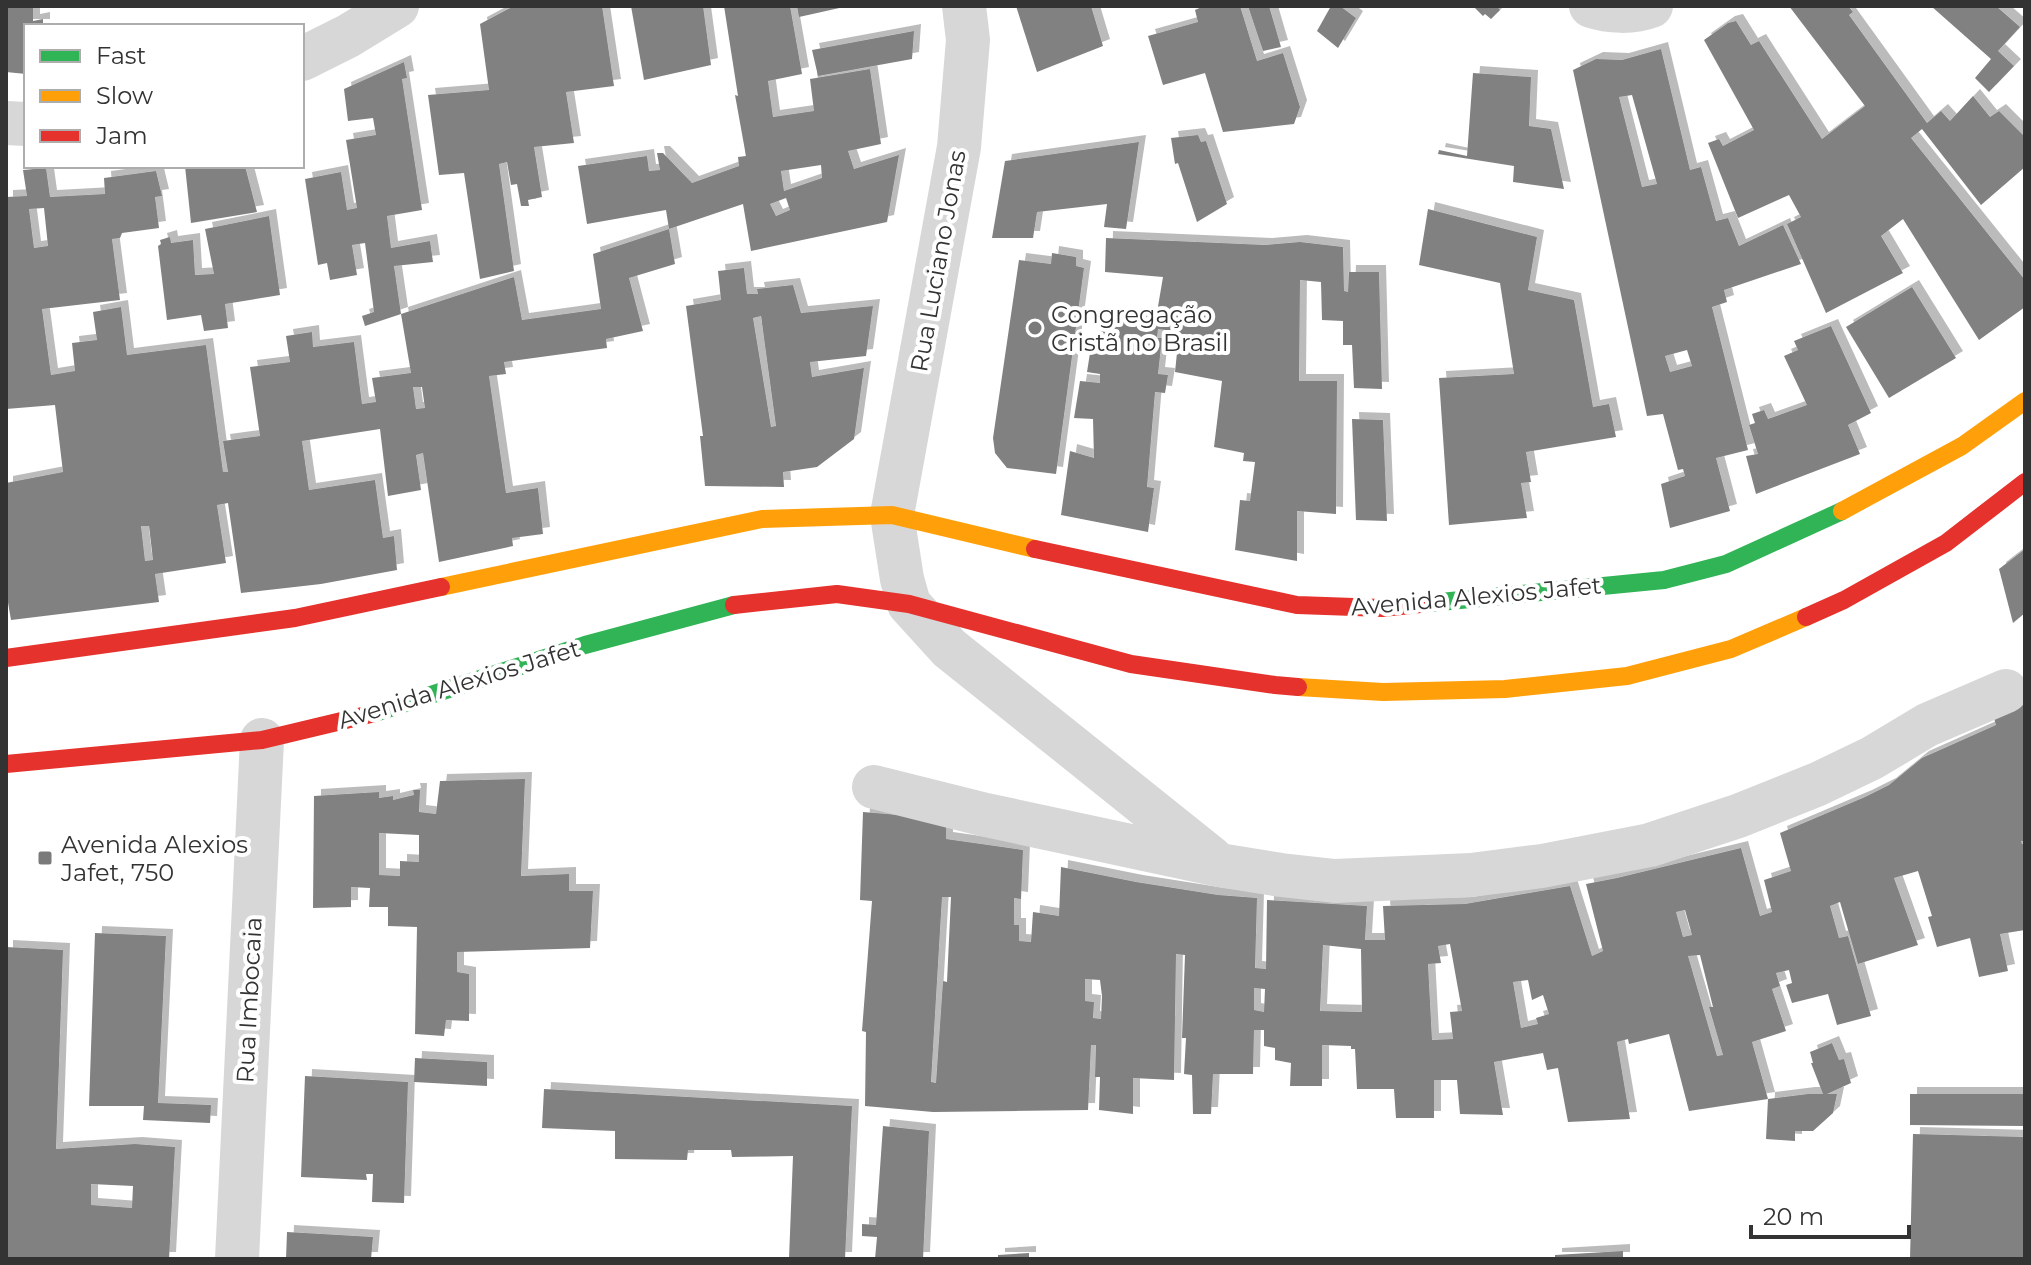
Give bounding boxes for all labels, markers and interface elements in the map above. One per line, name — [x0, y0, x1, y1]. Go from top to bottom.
legend — [24, 24, 304, 168]
text: Fast — [96, 41, 147, 70]
text: Slow — [96, 81, 153, 110]
text: Jam — [95, 121, 148, 150]
street label: Rua Luciano Jonas — [904, 148, 972, 374]
place label: Congregação Cristã no Brasil — [1051, 300, 1228, 357]
marker: Congregação Cristã no Brasil — [1026, 319, 1044, 337]
street label: Avenida Alexios Jafet — [1349, 571, 1603, 621]
street label: Avenida Alexios Jafet — [334, 633, 584, 735]
place label: Avenida Alexios Jafet, 750 — [60, 830, 248, 887]
marker: Avenida Alexios Jafet, 750 — [36, 849, 54, 867]
street label: Rua Imbocaia — [230, 916, 268, 1084]
scale bar — [1751, 1189, 1909, 1239]
text: 20 m — [1763, 1202, 1824, 1231]

